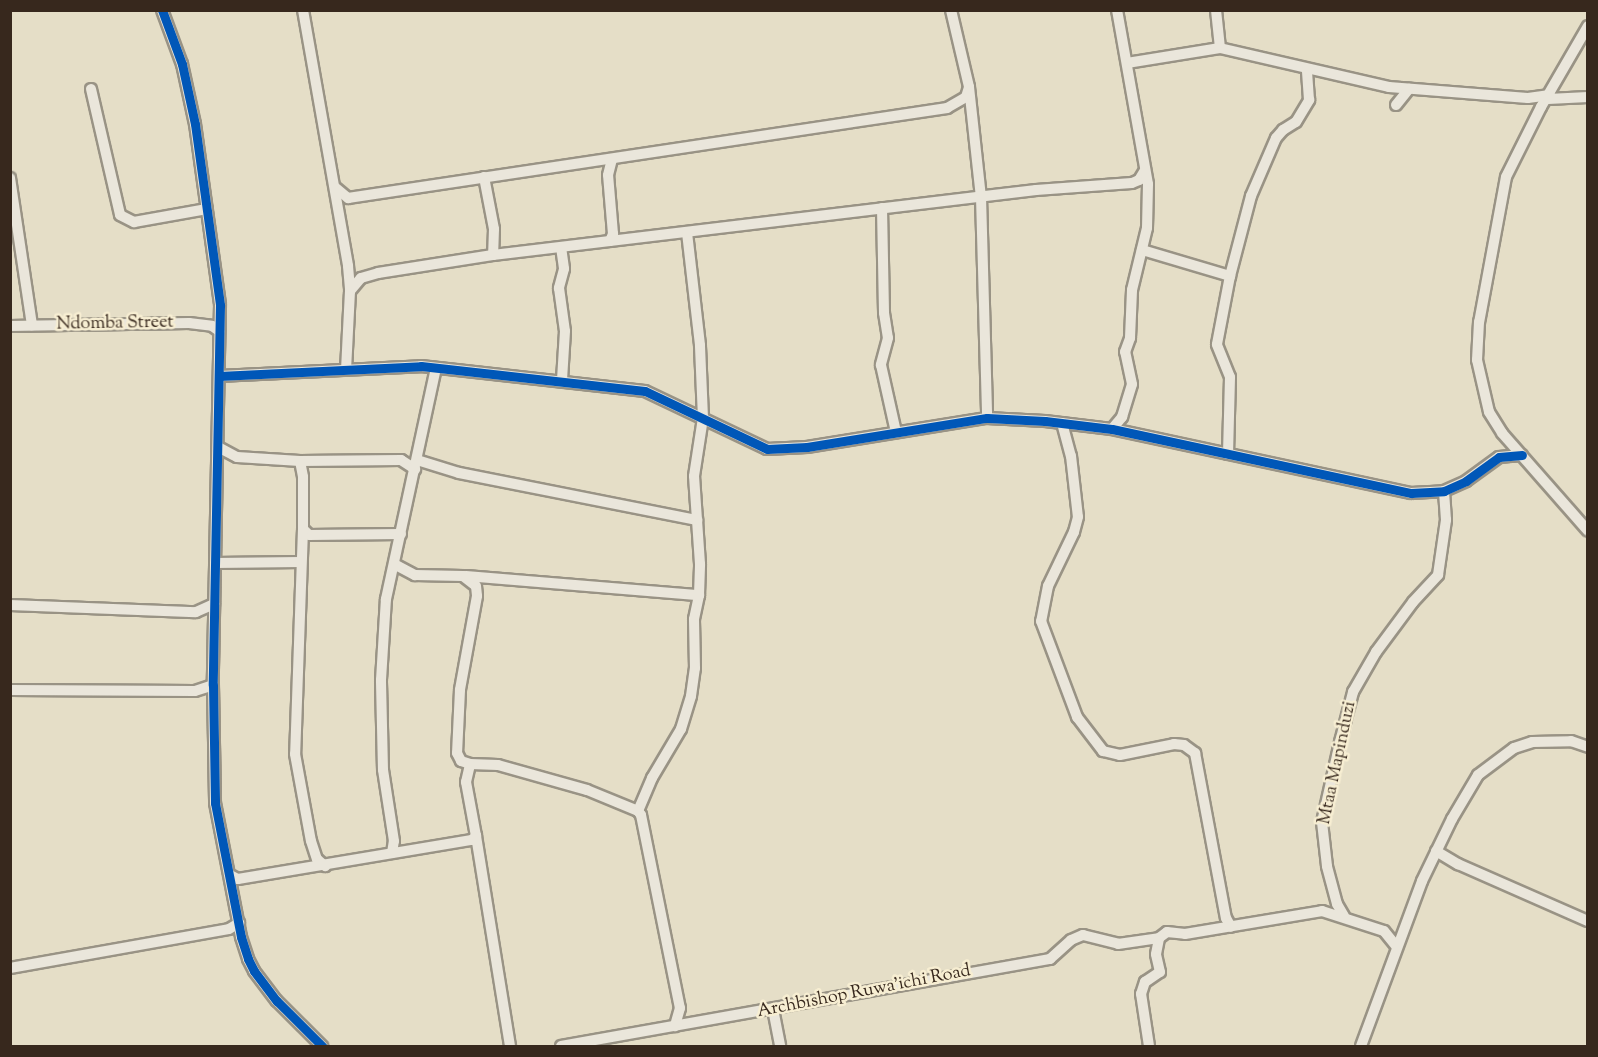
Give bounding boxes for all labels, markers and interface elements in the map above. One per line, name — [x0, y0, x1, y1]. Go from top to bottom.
street label: Ndomba Street — [56, 312, 174, 336]
street label: Mtaa Mapinduzi — [1314, 699, 1362, 827]
street label: Archbishop Ruwa'ichi Road — [755, 961, 973, 1023]

